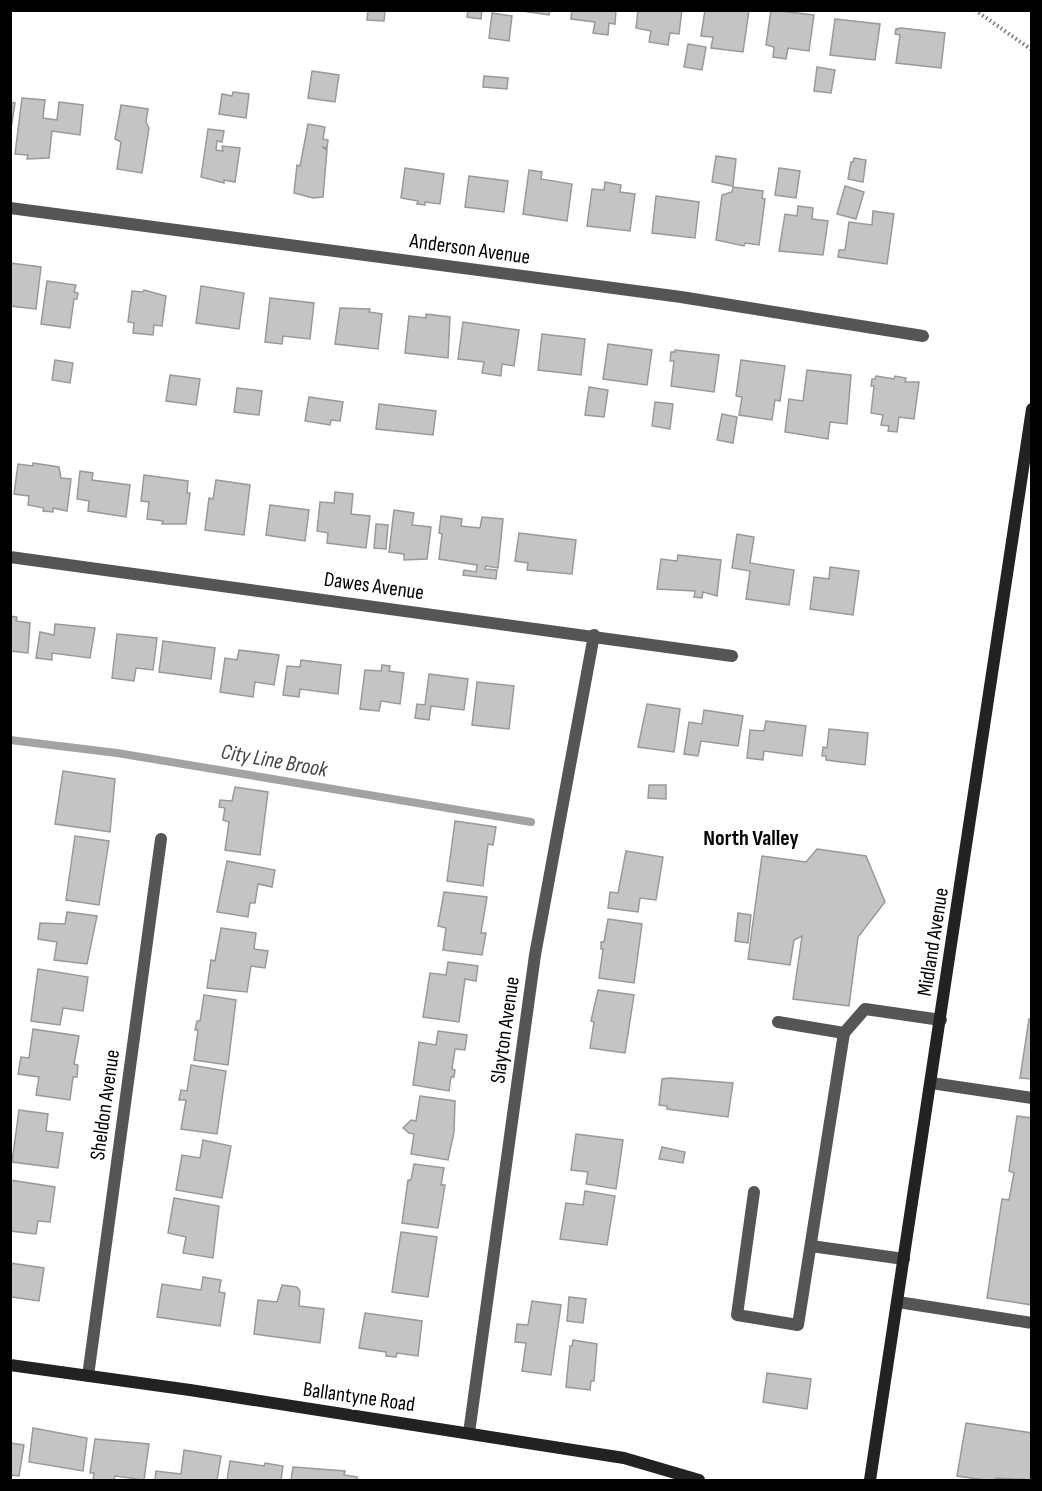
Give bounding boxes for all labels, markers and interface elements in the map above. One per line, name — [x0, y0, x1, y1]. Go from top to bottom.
street label: Anderson Avenue — [407, 228, 532, 270]
street label: Dawes Avenue — [322, 567, 426, 605]
water label: City Line Brook — [219, 738, 330, 784]
district label: North Valley — [703, 825, 799, 852]
street label: Midland Avenue — [912, 886, 954, 998]
street label: Slayton Avenue — [485, 975, 525, 1085]
street label: Sheldon Avenue — [85, 1048, 125, 1162]
street label: Ballantyne Road — [301, 1377, 417, 1417]

